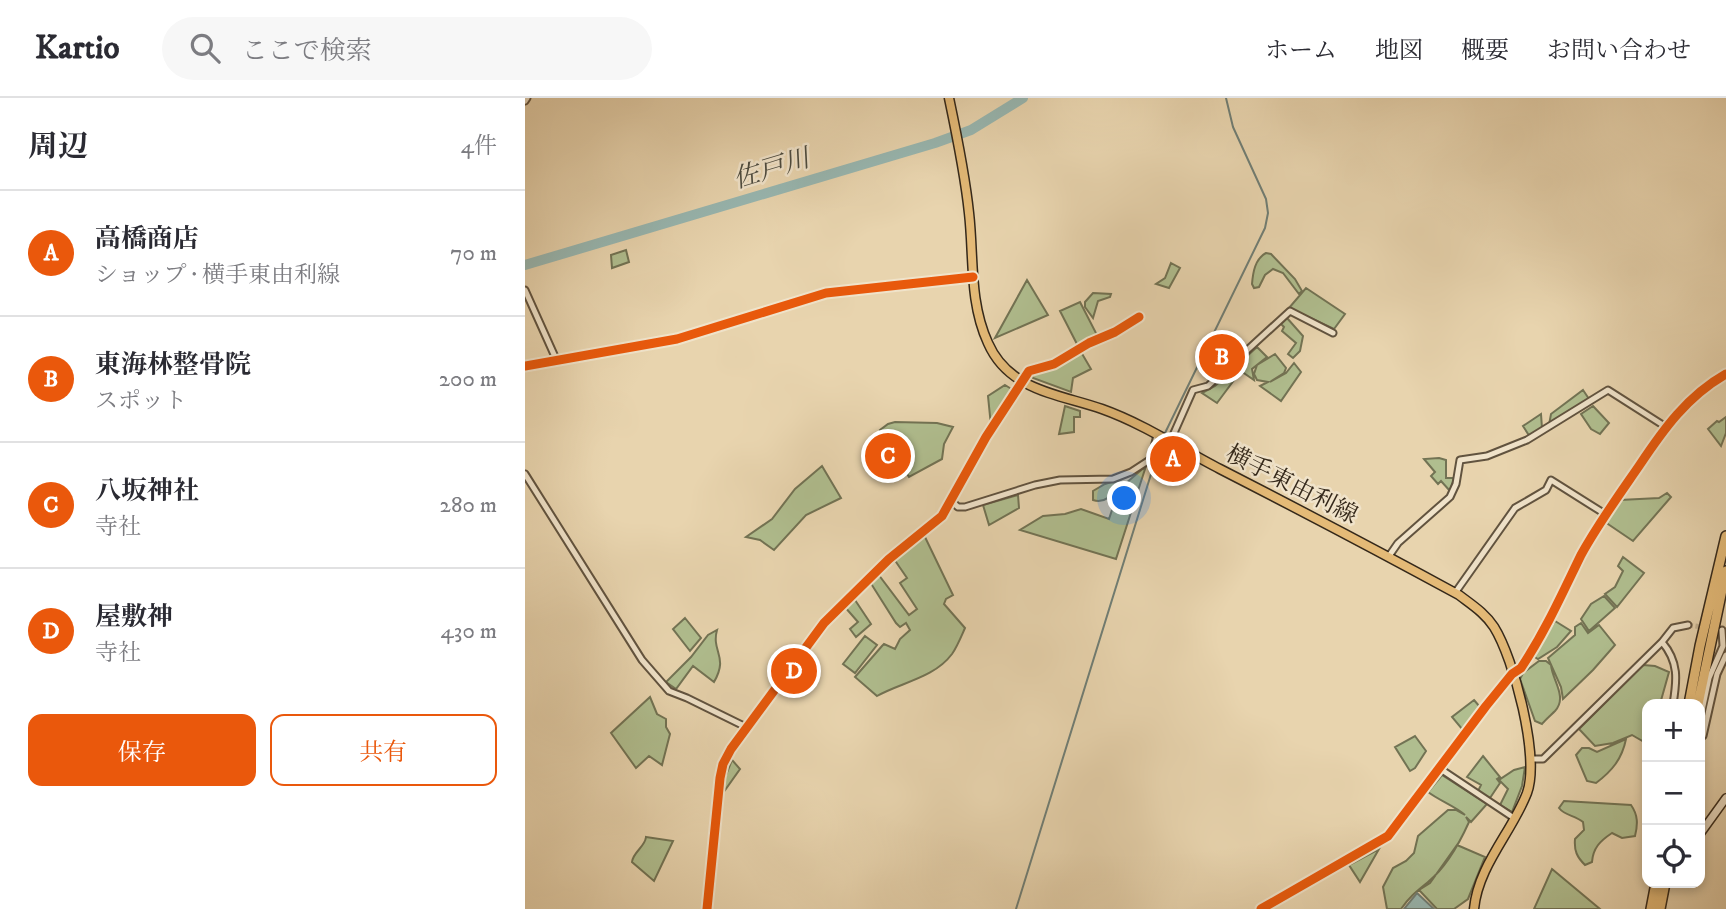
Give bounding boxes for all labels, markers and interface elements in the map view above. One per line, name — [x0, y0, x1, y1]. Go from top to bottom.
search box — [162, 17, 652, 80]
text: Kartio — [35, 28, 120, 69]
icon: search — [186, 29, 224, 67]
text: ここで検索 — [242, 35, 372, 68]
text: ホーム — [1265, 36, 1337, 66]
text: 地図 — [1375, 36, 1423, 66]
text: 概要 — [1461, 36, 1509, 66]
text: お問い合わせ — [1547, 36, 1691, 66]
text: 周辺 — [28, 129, 88, 166]
text: 4件 — [461, 132, 497, 161]
water label: 佐戸川 — [729, 141, 816, 197]
text: 高橋商店 — [95, 223, 199, 256]
text: A — [44, 239, 58, 268]
text: 70 m — [450, 239, 497, 268]
text: ショップ · 横手東由利線 — [95, 261, 340, 290]
pin: B — [1199, 331, 1245, 383]
text: 東海林整骨院 — [95, 349, 251, 382]
text: B — [44, 365, 58, 394]
text: 200 m — [439, 365, 497, 394]
text: スポット — [95, 387, 187, 416]
pin: C — [865, 430, 911, 482]
pin: A — [1150, 433, 1196, 485]
street label: 横手東由利線 — [1221, 439, 1363, 531]
text: 八坂神社 — [95, 475, 199, 508]
your location — [1107, 481, 1141, 515]
text: C — [43, 491, 59, 520]
text: 280 m — [440, 491, 497, 520]
text: 寺社 — [95, 513, 141, 542]
text: 屋敷神 — [95, 601, 173, 634]
text: D — [42, 617, 60, 646]
text: 430 m — [441, 617, 497, 646]
text: 寺社 — [95, 639, 141, 668]
pin: D — [771, 645, 817, 697]
map controls — [1642, 699, 1705, 888]
button: + — [1642, 699, 1705, 762]
button: 保存 — [28, 714, 256, 786]
button: 共有 — [270, 714, 497, 786]
button: − — [1642, 762, 1705, 825]
button: locate — [1642, 825, 1705, 888]

